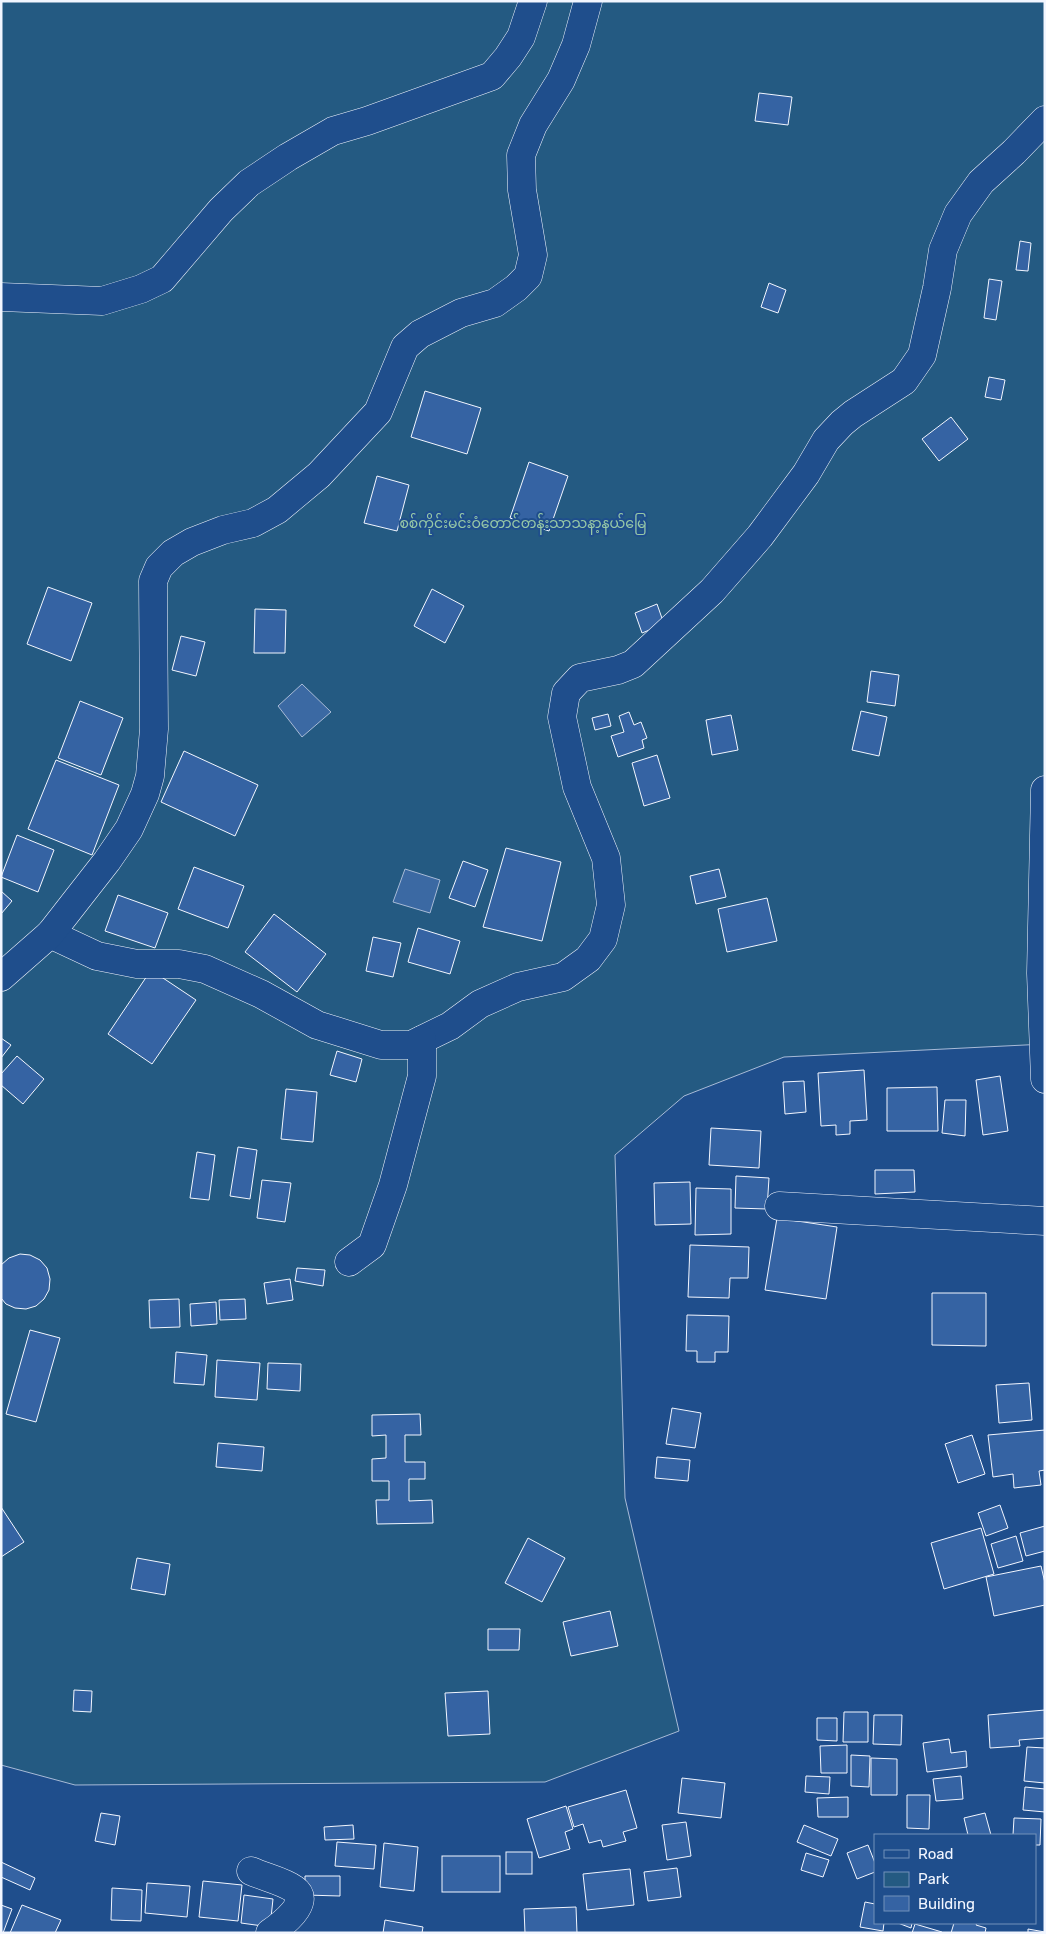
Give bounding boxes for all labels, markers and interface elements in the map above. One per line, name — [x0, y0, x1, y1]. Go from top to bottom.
park label: စစ်ကိုင်းမင်းဝံတောင်တန်းသာသနာ့နယ်မြေ — [399, 513, 647, 535]
legend — [874, 1834, 1036, 1924]
text: Road — [918, 1845, 954, 1863]
text: Park — [918, 1870, 949, 1888]
text: Building — [918, 1895, 975, 1913]

